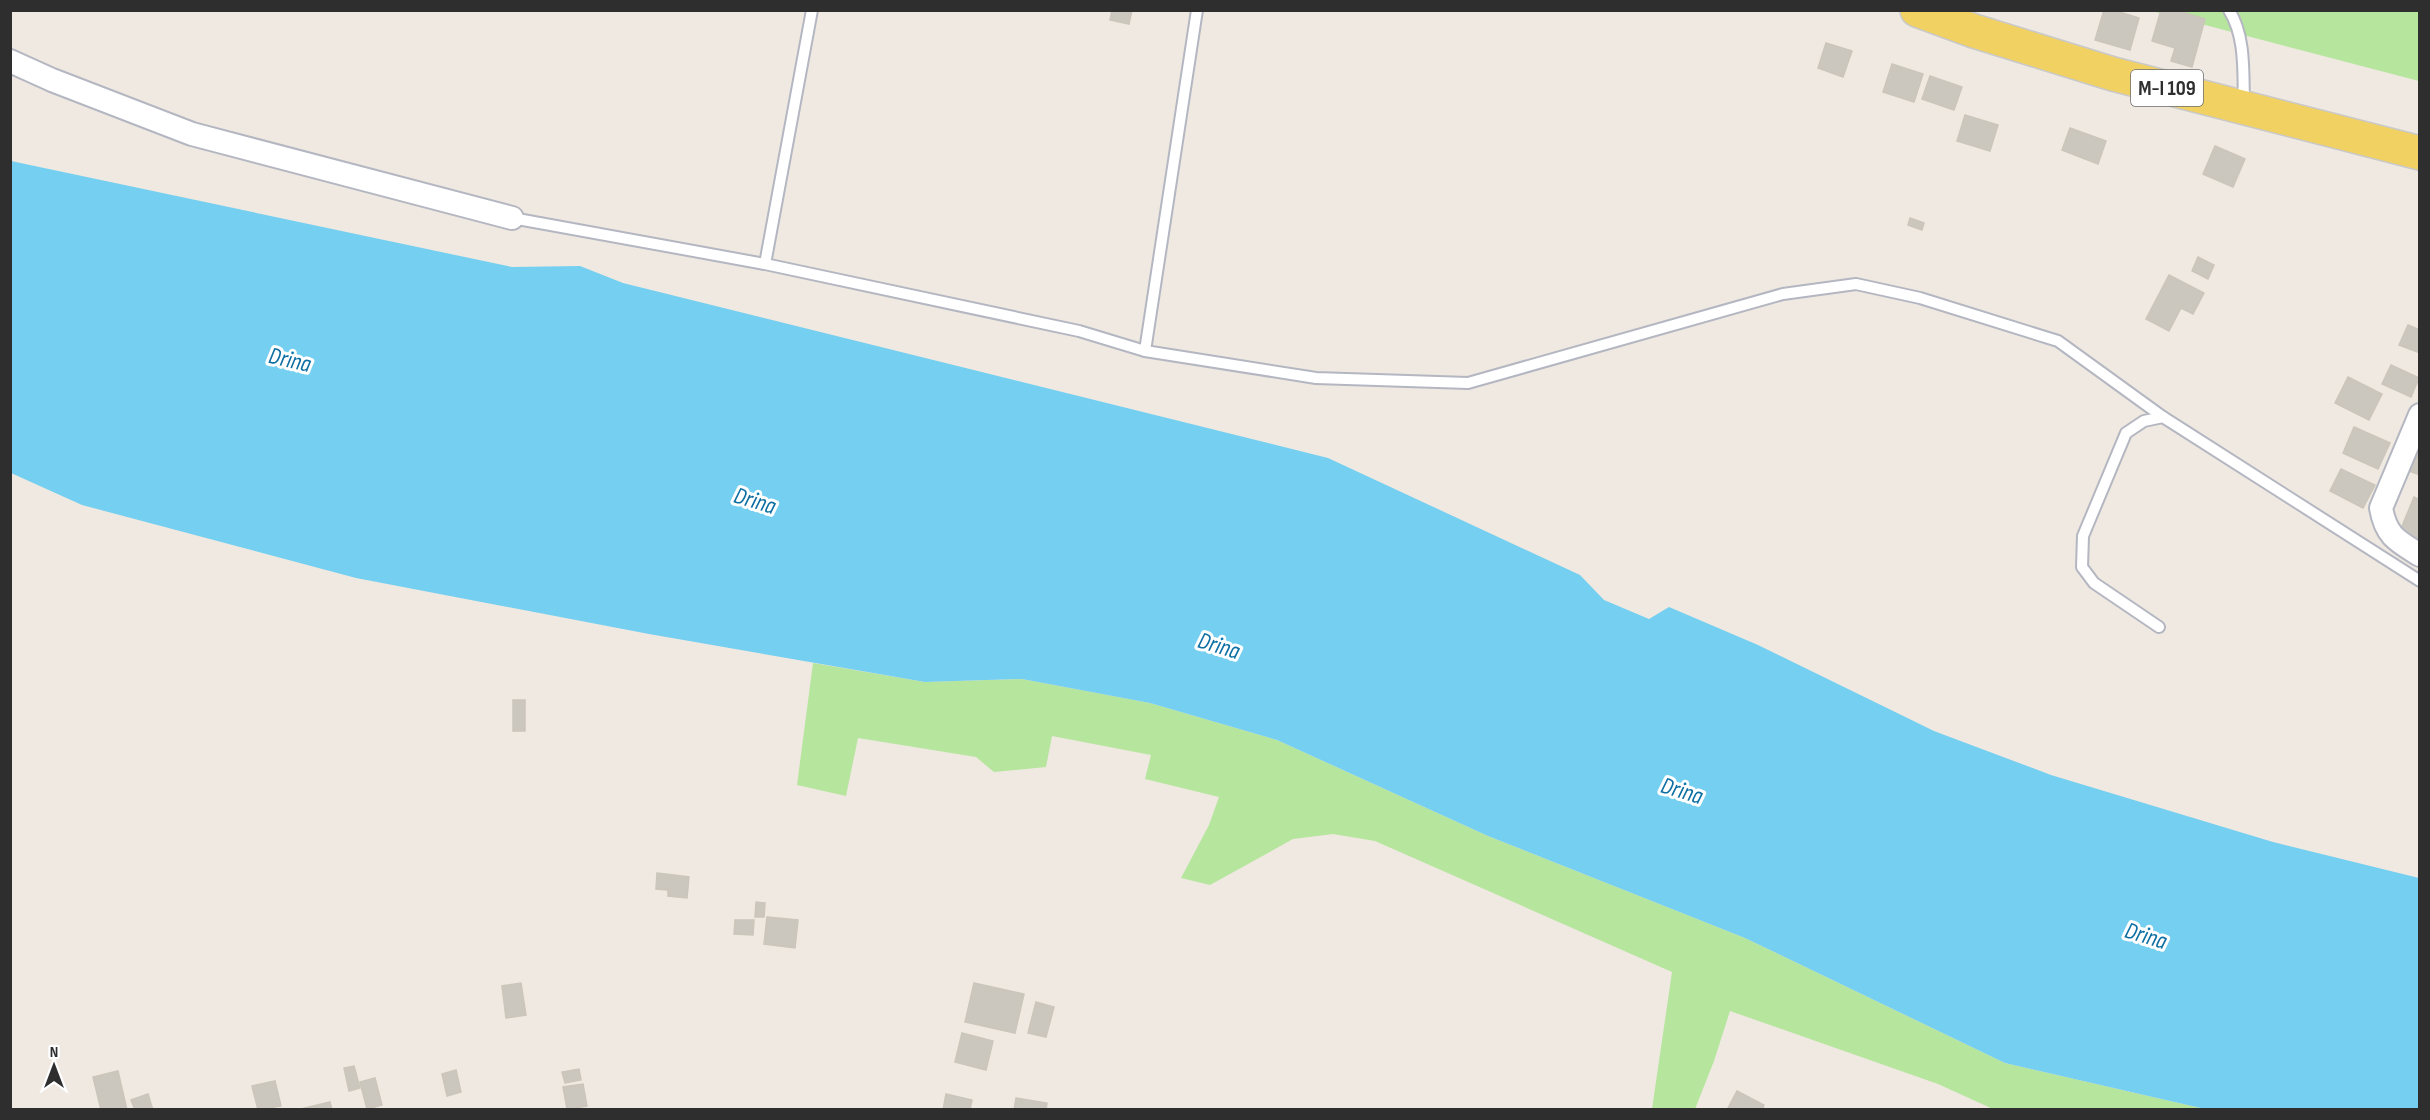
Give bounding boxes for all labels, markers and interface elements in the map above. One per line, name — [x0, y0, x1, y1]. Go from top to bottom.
road number: M-I 109 — [2131, 70, 2203, 106]
water label: Drina — [266, 341, 314, 379]
water label: Drina — [730, 481, 780, 521]
water label: Drina — [1194, 626, 1244, 666]
water label: Drina — [1657, 771, 1707, 811]
water label: Drina — [2121, 916, 2171, 956]
north arrow — [24, 1036, 84, 1096]
text: N — [50, 1043, 58, 1062]

